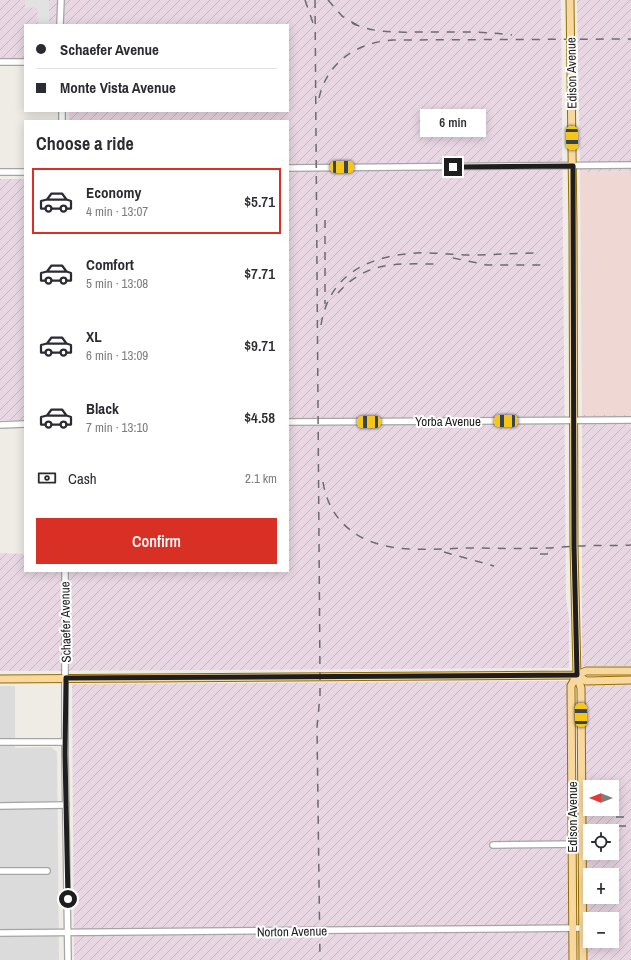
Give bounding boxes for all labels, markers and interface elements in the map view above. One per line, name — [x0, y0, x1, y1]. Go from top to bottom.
street label: Edison Avenue — [562, 37, 581, 109]
text: Schaefer Avenue — [60, 39, 159, 60]
text: Monte Vista Avenue — [60, 77, 176, 98]
callout: 6 min — [420, 109, 486, 137]
text: 6 min — [439, 114, 467, 131]
car — [566, 126, 578, 150]
text: Choose a ride — [36, 131, 134, 156]
route end — [444, 158, 462, 176]
car — [330, 161, 354, 173]
text: Economy — [86, 182, 141, 203]
icon: car — [38, 183, 74, 219]
text: $5.71 — [244, 191, 275, 212]
text: 4 min · 13:07 — [86, 203, 148, 220]
text: Comfort — [86, 254, 134, 275]
icon: car — [38, 255, 74, 291]
text: $7.71 — [244, 263, 275, 284]
text: 5 min · 13:08 — [86, 275, 148, 292]
text: XL — [86, 326, 102, 347]
icon: car — [38, 327, 74, 363]
text: $9.71 — [244, 335, 275, 356]
text: 6 min · 13:09 — [86, 347, 148, 364]
text: Black — [86, 398, 119, 419]
icon: car — [38, 399, 74, 435]
text: $4.58 — [244, 407, 275, 428]
street label: Yorba Avenue — [415, 413, 481, 430]
car — [494, 415, 518, 427]
car — [357, 416, 381, 428]
text: 7 min · 13:10 — [86, 419, 148, 436]
icon: cash — [36, 467, 58, 489]
text: Cash — [68, 468, 97, 489]
text: 2.1 km — [245, 470, 277, 487]
button: Confirm — [36, 518, 277, 564]
street label: Schaefer Avenue — [56, 581, 75, 663]
car — [575, 703, 587, 727]
north arrow — [583, 780, 619, 816]
map controls — [583, 780, 619, 948]
street label: Edison Avenue — [564, 781, 581, 853]
button: locate — [583, 824, 619, 860]
button: + — [583, 868, 619, 904]
route start — [59, 890, 77, 908]
button: − — [583, 912, 619, 948]
street label: Norton Avenue — [257, 922, 327, 941]

